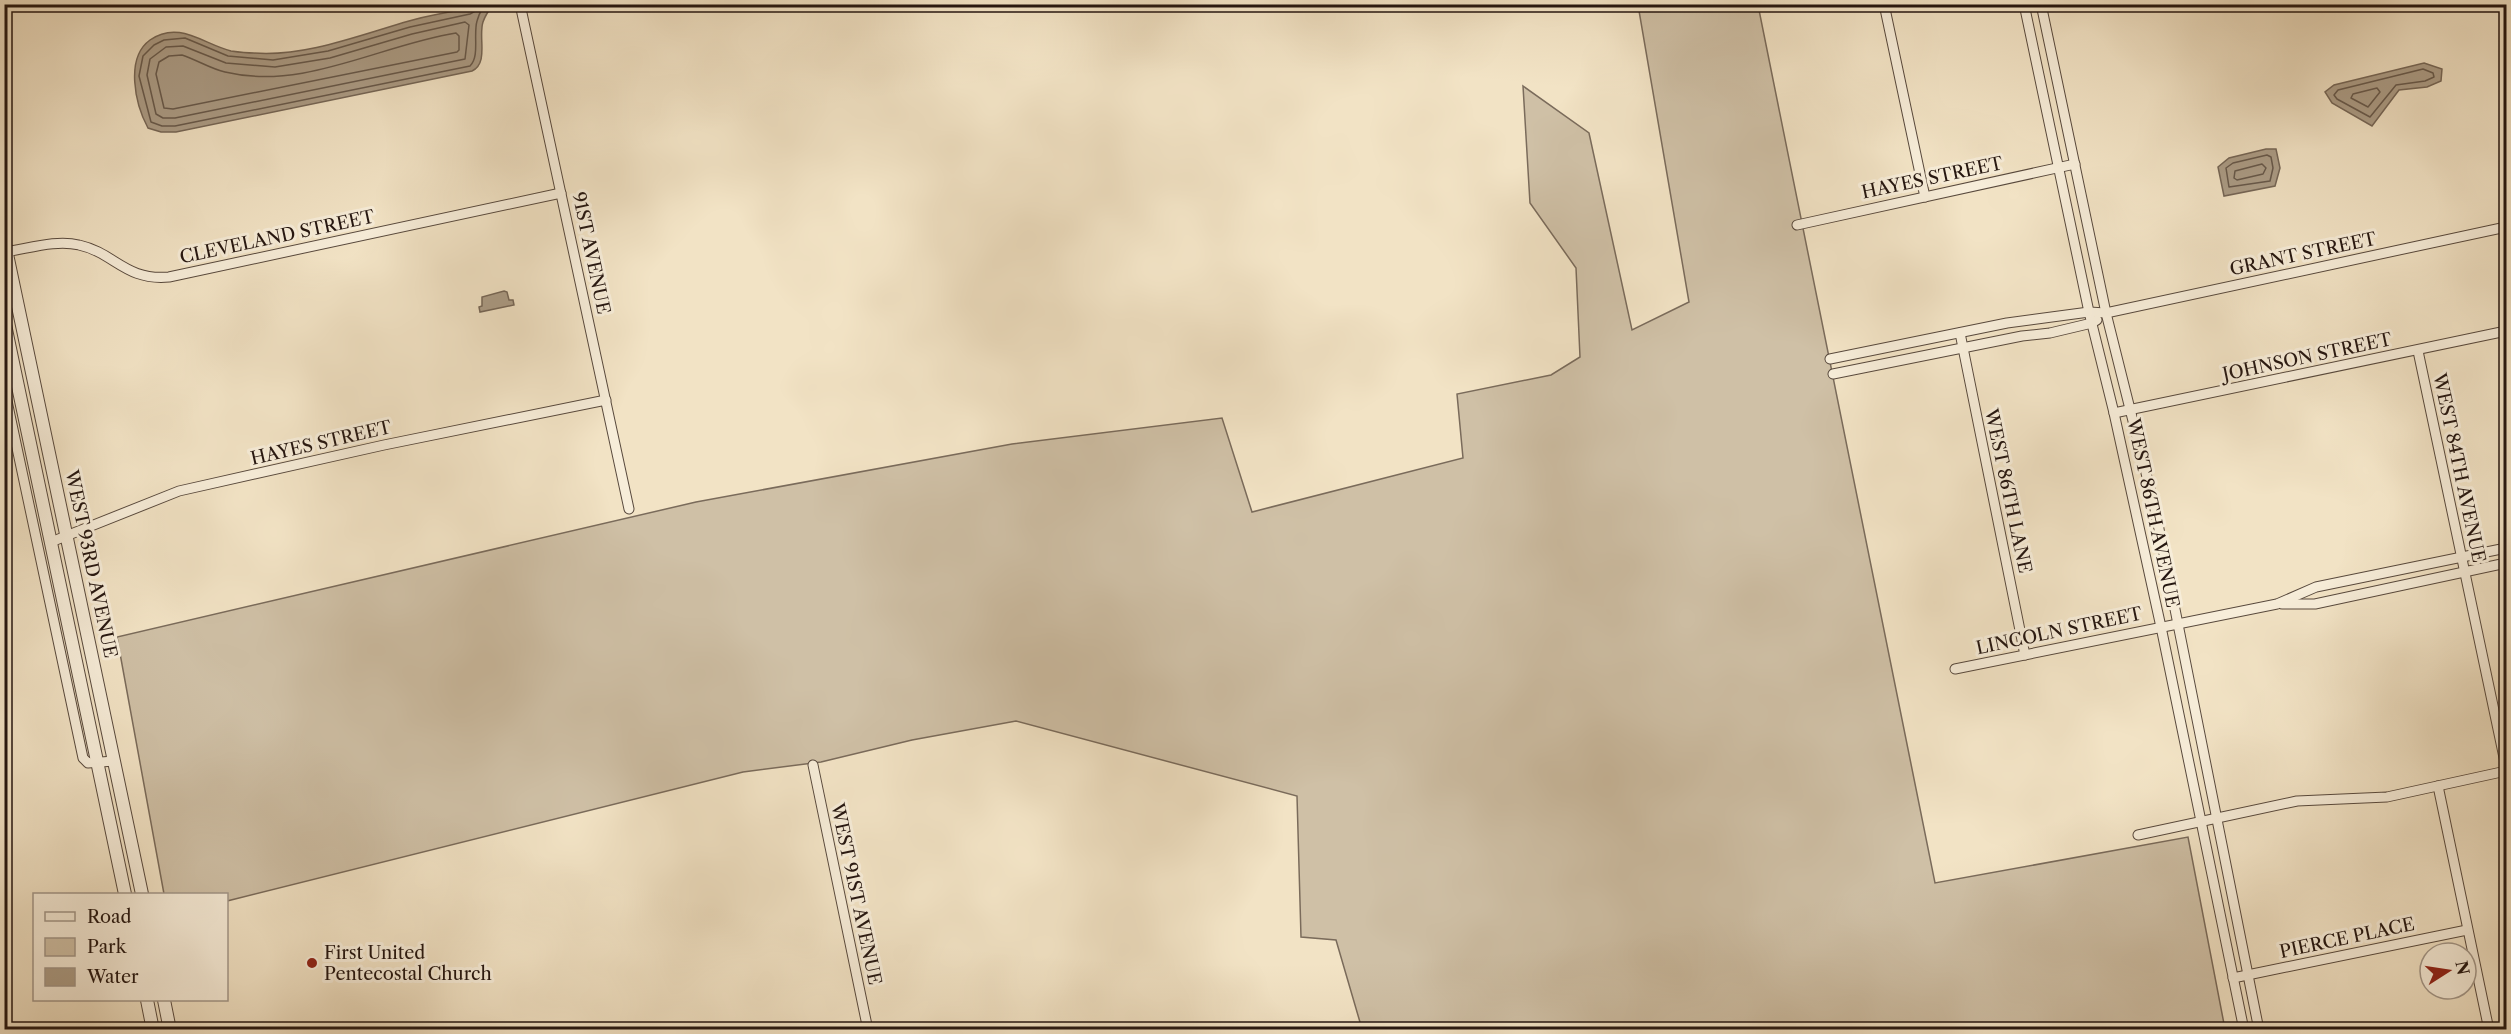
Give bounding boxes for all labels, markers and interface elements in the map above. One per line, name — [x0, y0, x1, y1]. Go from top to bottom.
street label: HAYES STREET — [1859, 152, 2005, 204]
street label: 91ST AVENUE — [567, 190, 615, 316]
street label: CLEVELAND STREET — [178, 205, 377, 268]
street label: GRANT STREET — [2228, 228, 2379, 280]
street label: JOHNSON STREET — [2217, 328, 2394, 386]
street label: WEST 84TH AVENUE — [2428, 370, 2490, 565]
street label: WEST 86TH LANE — [1980, 406, 2036, 575]
street label: WEST 86TH AVENUE — [2122, 415, 2184, 610]
street label: HAYES STREET — [248, 416, 394, 470]
street label: WEST 93RD AVENUE — [60, 467, 122, 660]
street label: LINCOLN STREET — [1974, 603, 2144, 659]
street label: WEST 91ST AVENUE — [826, 800, 886, 987]
legend — [33, 893, 228, 1001]
text: Road — [87, 906, 132, 928]
street label: PIERCE PLACE — [2277, 913, 2417, 963]
text: Park — [87, 936, 128, 958]
north arrow — [2418, 941, 2478, 1001]
place label: First United Pentecostal Church — [324, 942, 492, 985]
marker: First United Pentecostal Church — [305, 956, 319, 970]
text: N — [2451, 959, 2474, 977]
text: Water — [86, 966, 139, 988]

